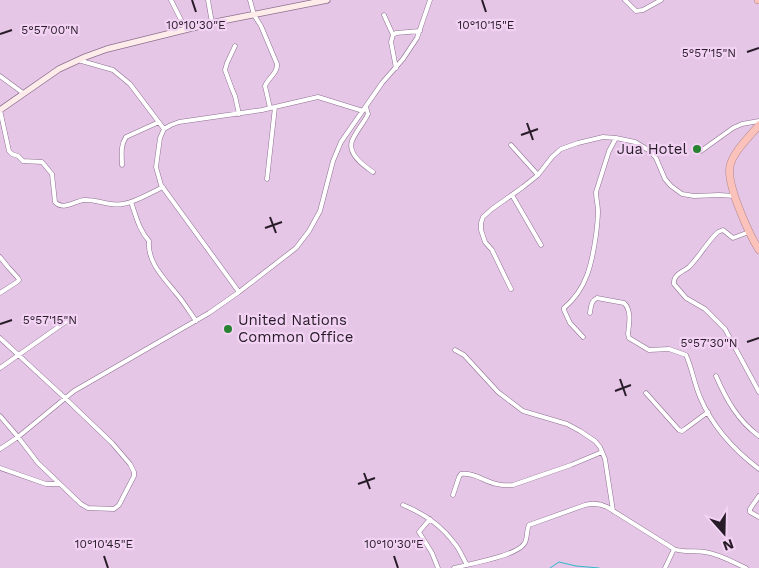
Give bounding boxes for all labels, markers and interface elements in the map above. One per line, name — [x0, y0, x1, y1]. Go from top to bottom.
text: 10°10'30"E — [166, 18, 226, 32]
text: 10°10'15"E — [458, 18, 515, 32]
text: 5°57'00"N — [21, 23, 79, 37]
text: 5°57'15"N — [682, 46, 736, 60]
place label: Jua Hotel — [617, 140, 687, 158]
marker: Jua Hotel — [691, 143, 703, 155]
place label: United Nations Common Office — [238, 311, 353, 346]
text: 5°57'15"N — [23, 313, 77, 327]
marker: United Nations Common Office — [222, 323, 234, 335]
text: 5°57'30"N — [680, 336, 738, 350]
north arrow — [699, 508, 749, 558]
text: N — [721, 536, 736, 555]
text: 10°10'45"E — [75, 537, 134, 551]
text: 10°10'30"E — [364, 537, 424, 551]

